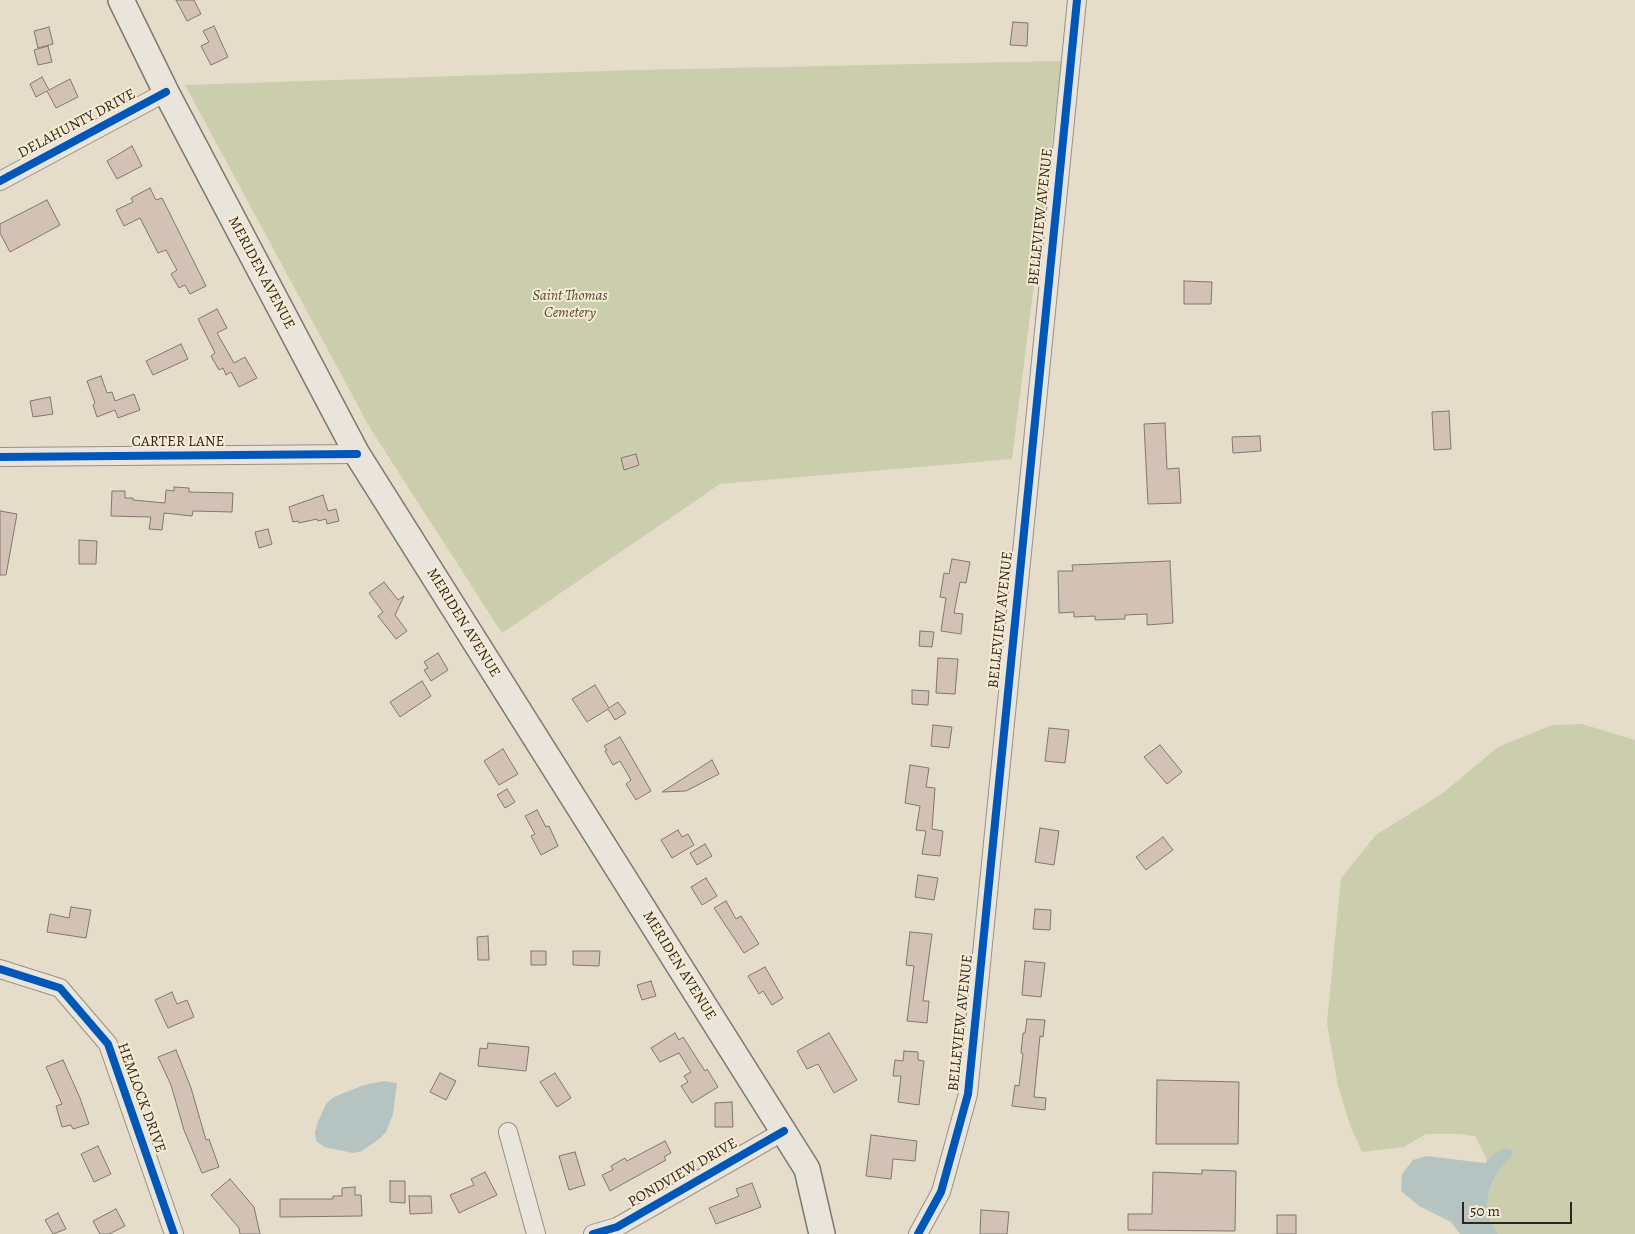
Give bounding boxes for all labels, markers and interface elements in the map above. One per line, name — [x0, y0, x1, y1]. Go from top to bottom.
street label: DELAHUNTY DRIVE — [15, 85, 139, 163]
street label: BELLEVIEW AVENUE — [1025, 148, 1057, 286]
street label: MERIDEN AVENUE — [224, 213, 298, 333]
park label: Saint Thomas Cemetery — [532, 287, 608, 322]
street label: CARTER LANE — [132, 433, 224, 451]
street label: BELLEVIEW AVENUE — [985, 551, 1017, 689]
street label: MERIDEN AVENUE — [422, 565, 504, 681]
street label: MERIDEN AVENUE — [638, 908, 720, 1024]
street label: BELLEVIEW AVENUE — [945, 954, 977, 1092]
street label: HEMLOCK DRIVE — [113, 1041, 169, 1155]
street label: PONDVIEW DRIVE — [625, 1134, 741, 1212]
scale bar — [1465, 1192, 1575, 1224]
text: 50 m — [1470, 1201, 1500, 1221]

